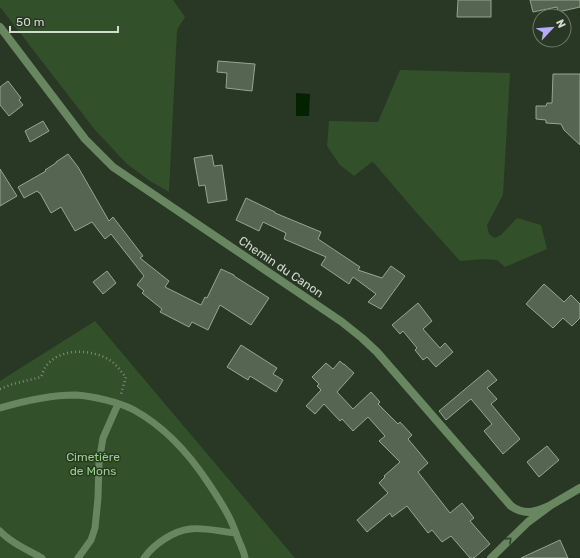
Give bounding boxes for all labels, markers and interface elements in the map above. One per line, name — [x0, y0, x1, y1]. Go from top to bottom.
scale bar — [10, 8, 118, 34]
north arrow — [532, 8, 572, 48]
text: 50 m — [16, 15, 44, 29]
text: N — [553, 17, 568, 30]
street label: Chemin du Canon — [236, 233, 326, 301]
park label: Cimetière de Mons — [66, 450, 120, 478]
one-way arrow — [504, 537, 512, 545]

